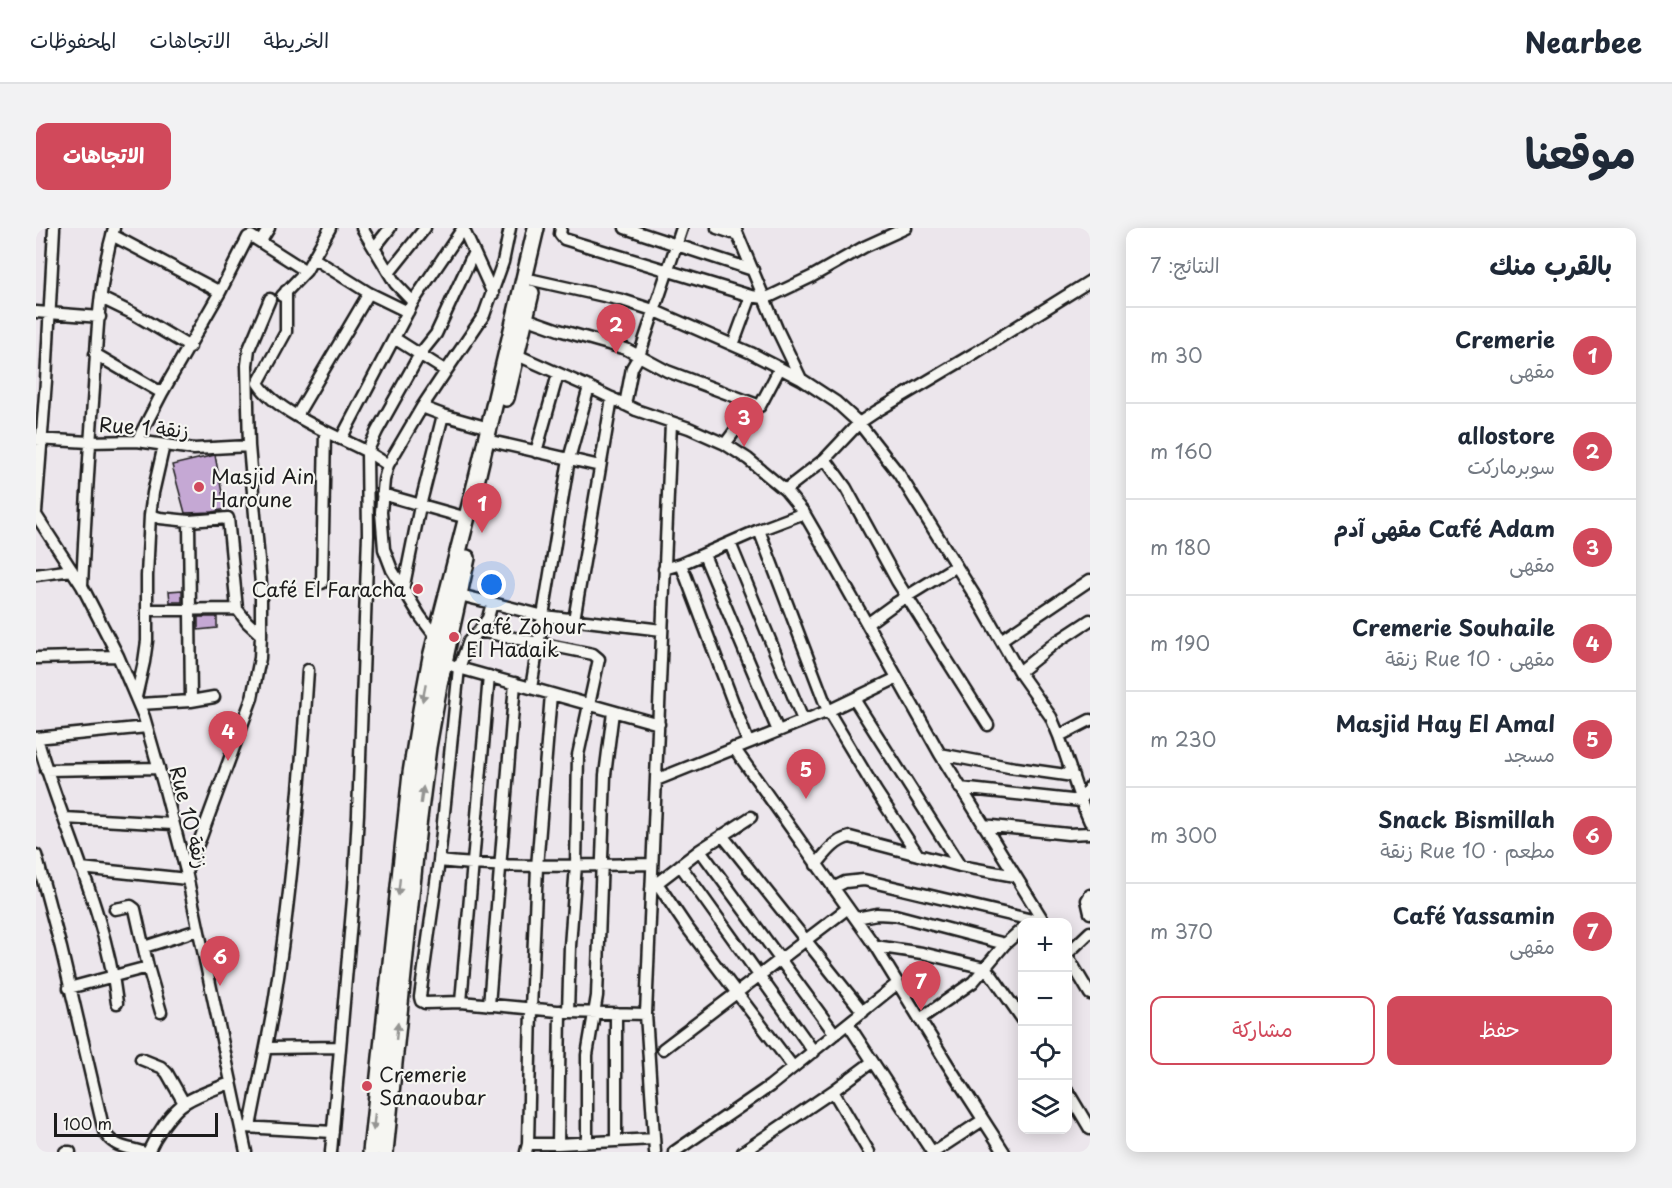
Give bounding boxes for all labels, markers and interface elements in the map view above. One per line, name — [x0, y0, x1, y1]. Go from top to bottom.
text: Nearbee — [1525, 20, 1642, 63]
text: المحفوظات — [30, 23, 116, 55]
text: الاتجاهات — [149, 23, 231, 55]
text: الخريطة — [264, 23, 329, 55]
text: موقعنا — [1525, 120, 1636, 183]
button: الاتجاهات — [36, 123, 171, 190]
text: بالقرب منك — [1490, 245, 1612, 284]
text: النتائج: 7 — [1150, 250, 1220, 280]
pin: 2 — [596, 304, 636, 354]
text: Cremerie — [1455, 322, 1555, 355]
text: 30 m — [1150, 340, 1203, 370]
text: 1 — [1588, 340, 1597, 370]
text: مقهى — [1509, 355, 1555, 385]
pin: 3 — [724, 398, 764, 447]
street label: Rue 1 زنقة — [98, 409, 190, 445]
text: allostore — [1457, 418, 1555, 451]
text: 160 m — [1150, 436, 1212, 466]
text: 2 — [1585, 436, 1600, 466]
text: سوبرماركت — [1467, 451, 1555, 481]
place label: Masjid Ain Haroune — [211, 461, 315, 514]
marker: Masjid Ain Haroune — [192, 480, 206, 494]
pin: 1 — [462, 484, 502, 533]
text: Café Adam مقهى آدم — [1334, 511, 1555, 544]
text: 180 m — [1150, 532, 1211, 562]
text: 3 — [1586, 532, 1599, 562]
text: مقهى — [1509, 549, 1555, 579]
your location — [477, 570, 506, 599]
place label: Café El Faracha — [251, 574, 407, 604]
marker: Café El Faracha — [411, 582, 425, 596]
text: Cremerie Souhaile — [1352, 610, 1555, 643]
place label: Café Zohour El Hadaik — [466, 611, 586, 664]
text: 190 m — [1150, 628, 1210, 658]
text: 4 — [1586, 628, 1599, 658]
marker: Café Zohour El Hadaik — [447, 630, 461, 644]
text: مقهى · Rue 10 زنقة — [1385, 643, 1555, 673]
one-way arrow — [419, 684, 428, 703]
text: Masjid Hay El Amal — [1336, 706, 1555, 739]
pin: 4 — [208, 712, 248, 761]
text: 230 m — [1150, 724, 1216, 754]
text: 5 — [1586, 724, 1599, 754]
text: مسجد — [1504, 739, 1555, 769]
pin: 5 — [786, 750, 826, 799]
street label: Rue 10 زنقة — [163, 763, 217, 871]
one-way arrow — [417, 786, 426, 805]
text: Snack Bismillah — [1378, 802, 1555, 835]
text: 300 m — [1150, 820, 1217, 850]
text: 6 — [1585, 820, 1600, 850]
text: مطعم · Rue 10 زنقة — [1380, 835, 1555, 865]
one-way arrow — [394, 877, 404, 896]
text: Café Yassamin — [1393, 898, 1555, 931]
text: 370 m — [1150, 916, 1213, 946]
text: 7 — [1587, 916, 1598, 946]
map controls — [1018, 918, 1072, 1134]
button: + — [1018, 918, 1072, 972]
text: مقهى — [1509, 931, 1555, 961]
pin: 6 — [200, 936, 240, 986]
pin: 7 — [902, 962, 940, 1011]
button: − — [1018, 972, 1072, 1026]
button: مشاركة — [1150, 996, 1375, 1065]
button: حفظ — [1387, 996, 1612, 1065]
one-way arrow — [392, 1022, 402, 1041]
button: locate — [1018, 1026, 1072, 1080]
place label: Cremerie Sanaoubar — [379, 1059, 486, 1112]
marker: Cremerie Sanaoubar — [360, 1079, 374, 1093]
button: layers — [1018, 1080, 1072, 1134]
scale bar — [54, 1110, 218, 1138]
text: 100 m — [63, 1111, 112, 1135]
one-way arrow — [369, 1113, 379, 1132]

